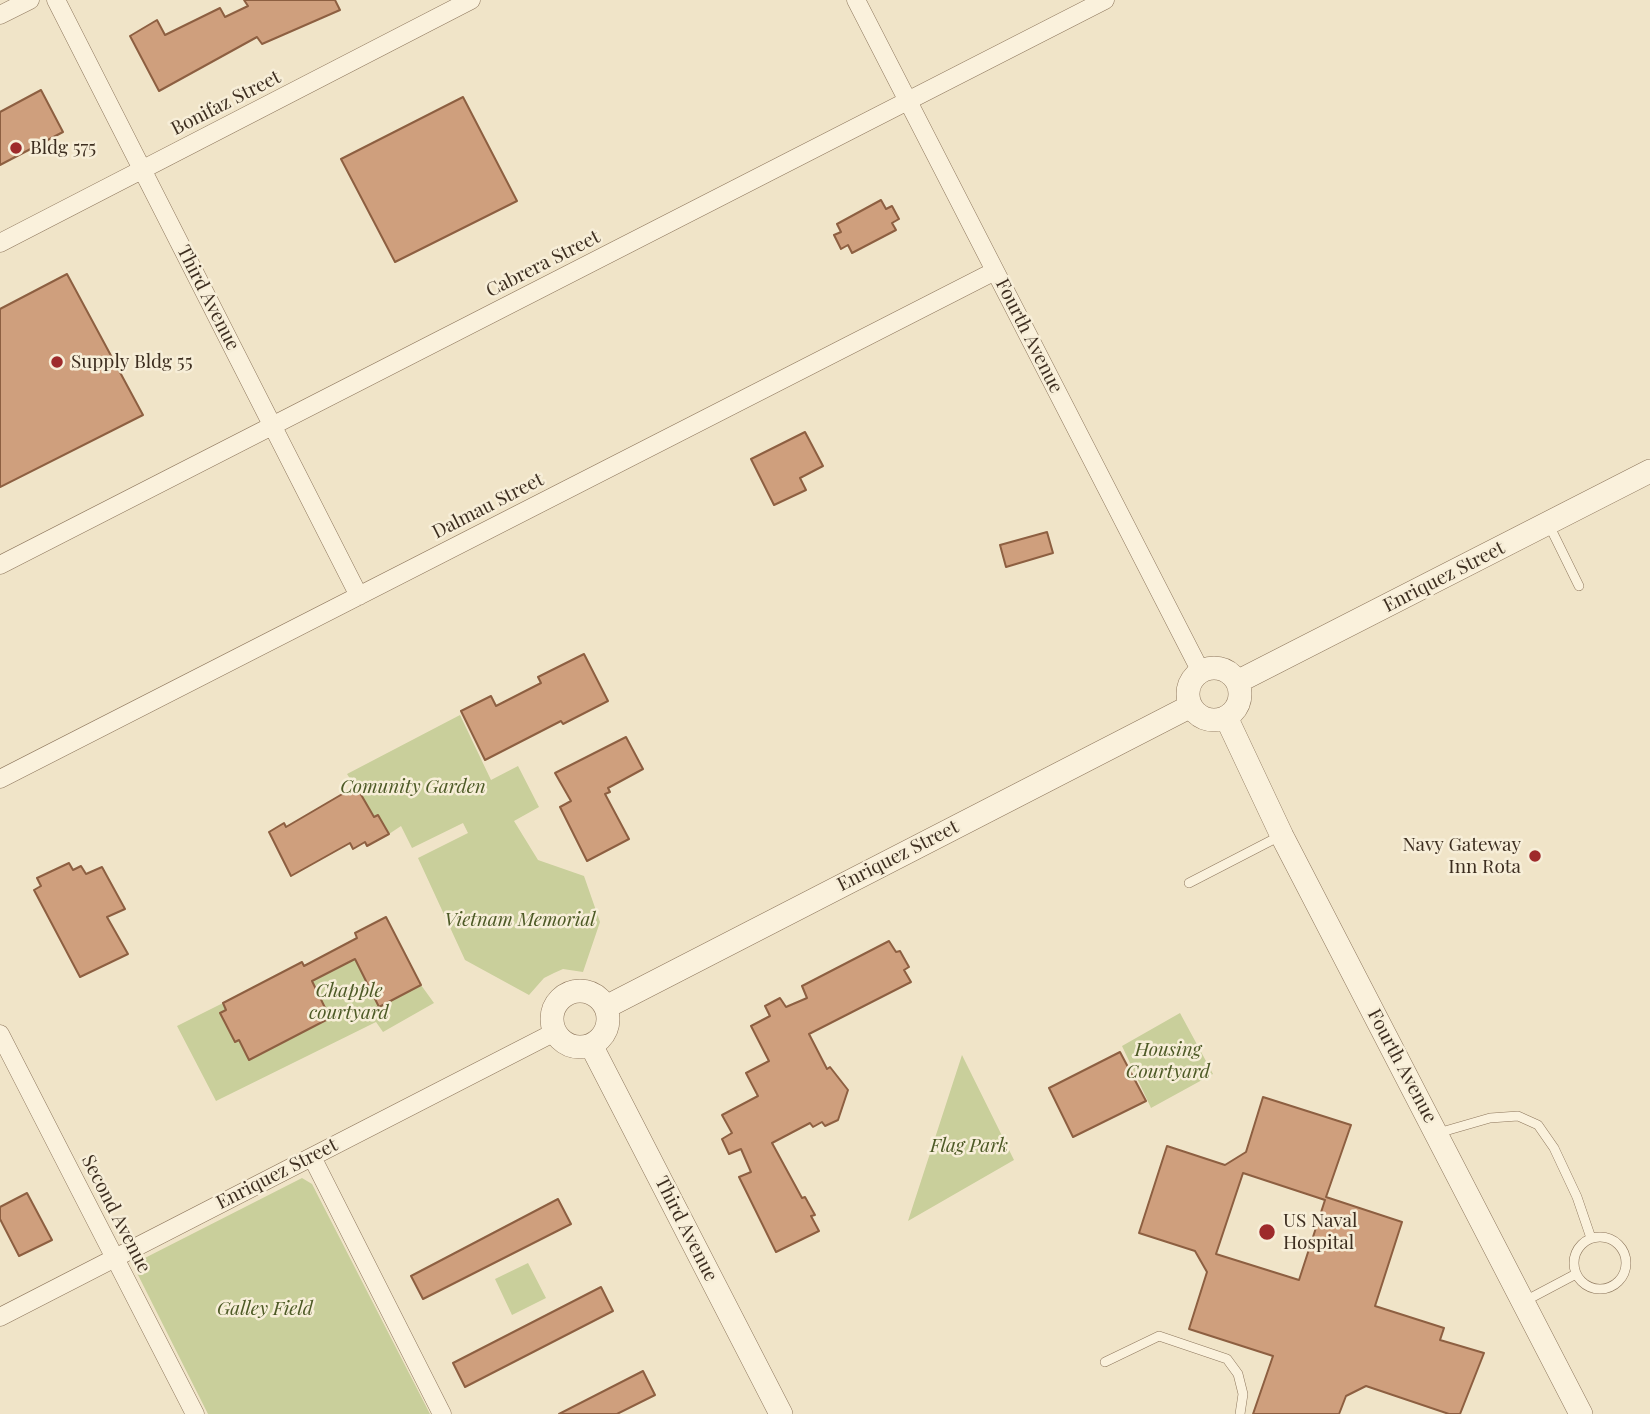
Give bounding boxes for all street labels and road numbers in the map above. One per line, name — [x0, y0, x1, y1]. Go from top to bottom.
street label: Bonifaz Street — [167, 66, 285, 140]
street label: Cabrera Street — [482, 226, 604, 302]
street label: Third Avenue — [172, 242, 244, 354]
street label: Fourth Avenue — [990, 275, 1068, 397]
street label: Dalmau Street — [429, 468, 547, 544]
street label: Enriquez Street — [1380, 537, 1508, 617]
street label: Enriquez Street — [834, 816, 962, 896]
street label: Fourth Avenue — [1362, 1005, 1442, 1127]
street label: Enriquez Street — [213, 1134, 341, 1214]
street label: Second Avenue — [76, 1151, 156, 1277]
street label: Third Avenue — [650, 1173, 722, 1285]

